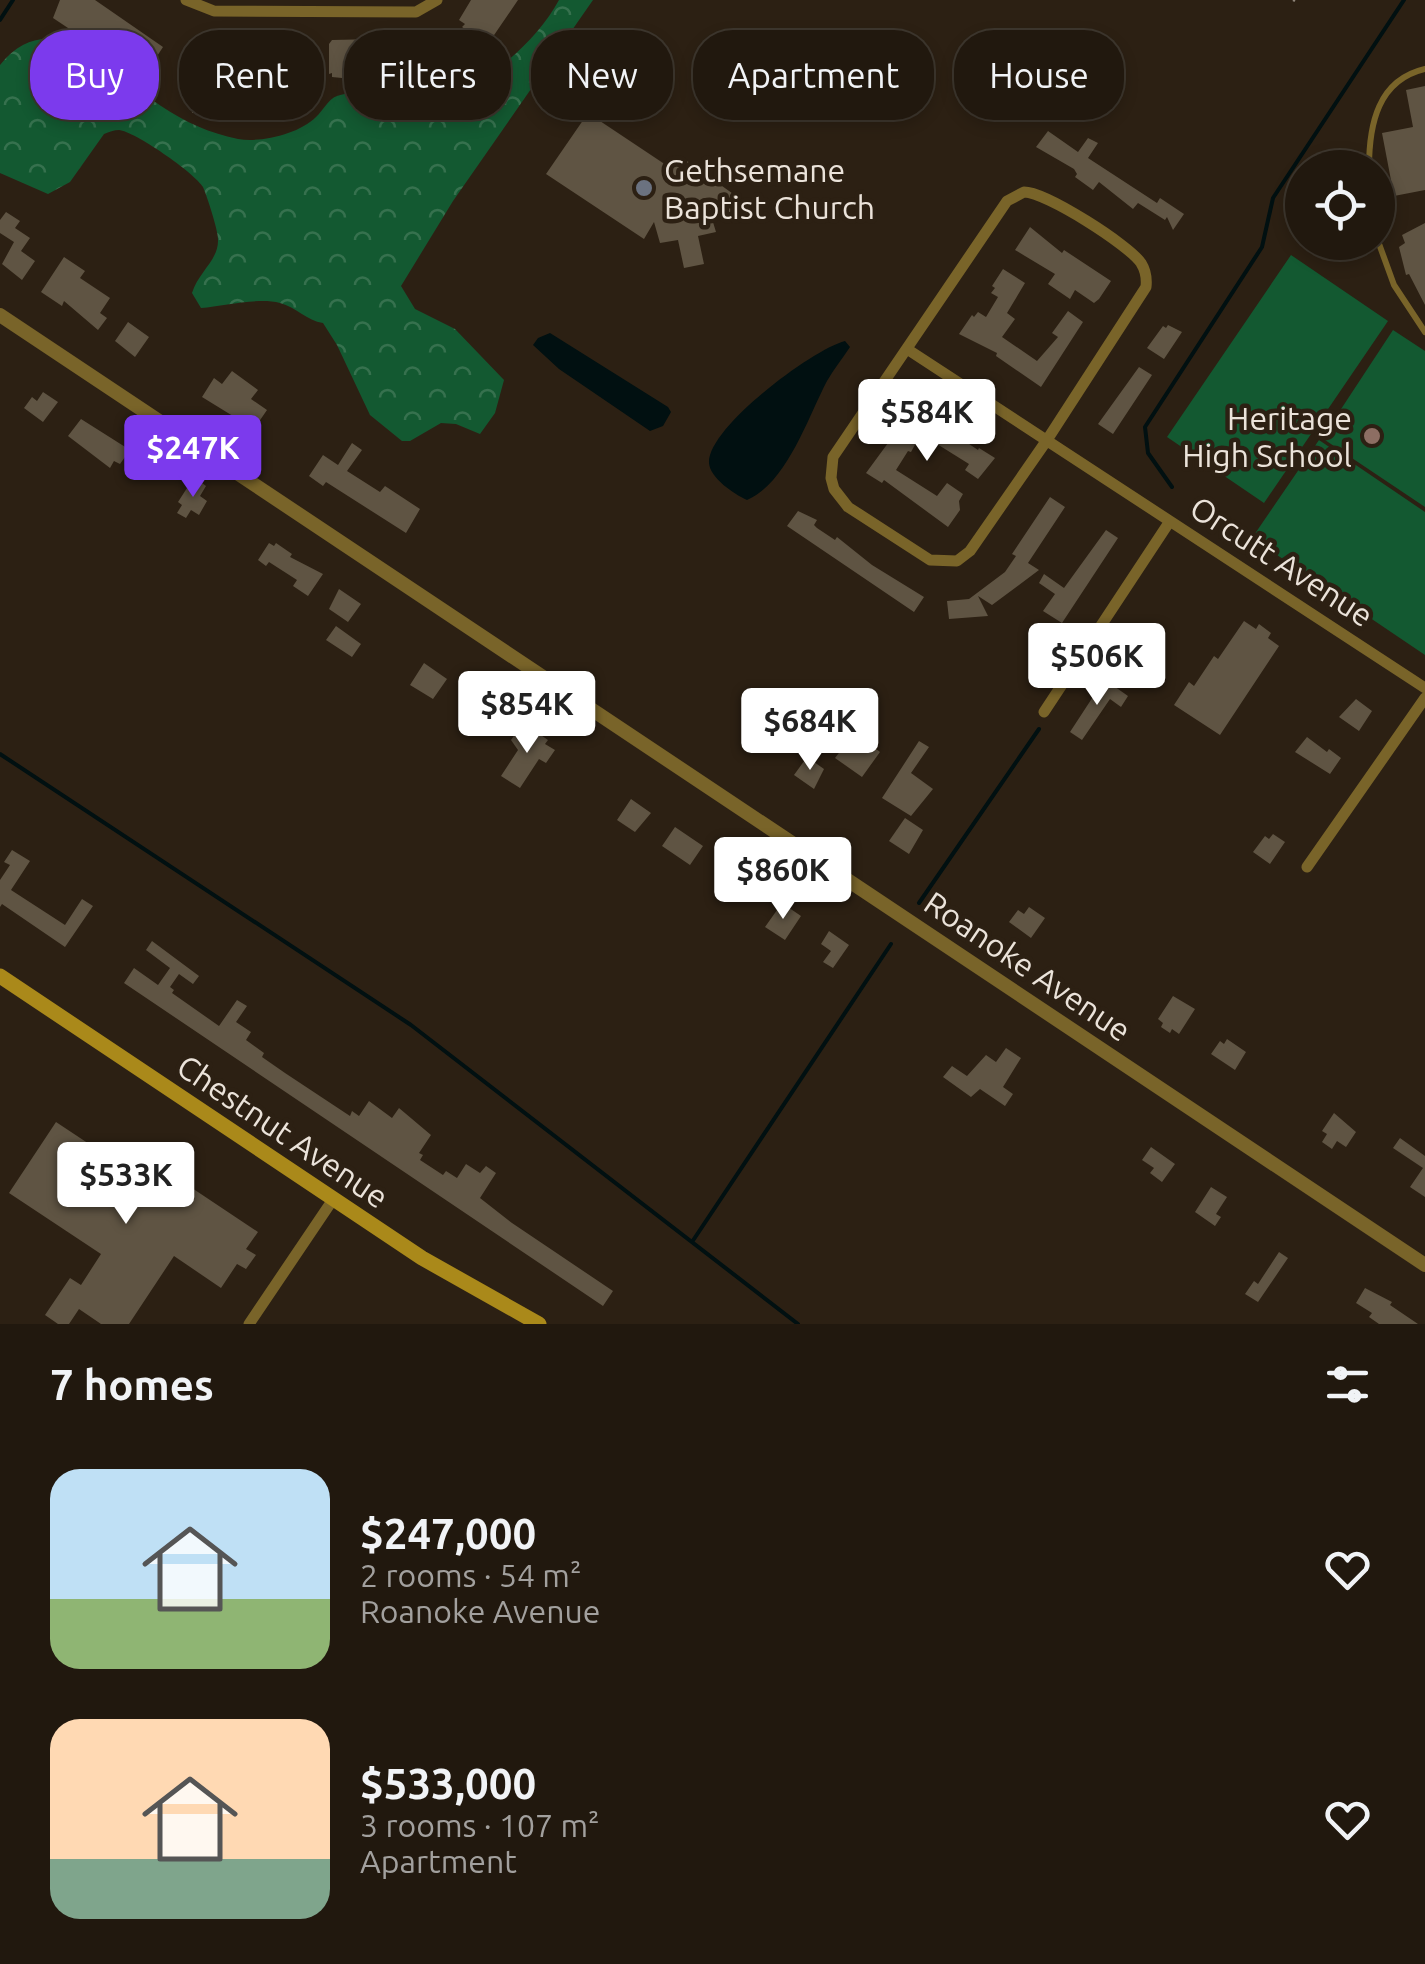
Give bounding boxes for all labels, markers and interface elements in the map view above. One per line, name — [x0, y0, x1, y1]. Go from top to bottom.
chip: Buy — [30, 30, 159, 120]
chip: Rent — [179, 30, 324, 120]
chip: Filters — [344, 30, 511, 120]
chip: New — [531, 30, 673, 120]
chip: Apartment — [693, 30, 934, 120]
chip: House — [954, 30, 1124, 120]
map controls — [1285, 150, 1395, 260]
button: locate — [1285, 150, 1395, 260]
place label: Gethsemane Baptist Church — [664, 152, 875, 225]
marker: Gethsemane Baptist Church — [633, 177, 655, 199]
pin: $584K — [857, 379, 997, 464]
text: $584K — [880, 393, 974, 429]
place label: Heritage High School — [1182, 400, 1352, 473]
pin: $247K — [123, 415, 263, 500]
marker: Heritage High School — [1361, 425, 1383, 447]
text: $247K — [146, 429, 240, 465]
street label: Orcutt Avenue — [1184, 489, 1380, 633]
pin: $506K — [1027, 623, 1167, 708]
text: $506K — [1050, 637, 1144, 673]
pin: $854K — [457, 671, 597, 756]
text: $854K — [480, 685, 574, 721]
pin: $684K — [740, 688, 880, 773]
text: $684K — [763, 702, 857, 738]
pin: $860K — [713, 837, 853, 922]
text: $860K — [736, 851, 830, 887]
street label: Roanoke Avenue — [918, 884, 1138, 1048]
street label: Chestnut Avenue — [171, 1047, 395, 1215]
pin: $533K — [56, 1142, 196, 1227]
text: $533K — [79, 1156, 173, 1192]
icon: filters — [1320, 1357, 1375, 1412]
text: 7 homes — [50, 1361, 214, 1408]
icon: home — [130, 1509, 250, 1629]
text: $247,000 — [360, 1510, 536, 1557]
icon: heart — [1320, 1542, 1375, 1597]
text: 2 rooms · 54 m² — [360, 1557, 581, 1593]
text: Roanoke Avenue — [360, 1593, 600, 1629]
icon: home — [130, 1759, 250, 1879]
text: $533,000 — [360, 1760, 536, 1807]
icon: heart — [1320, 1792, 1375, 1847]
text: 3 rooms · 107 m² — [360, 1807, 600, 1843]
text: Apartment — [360, 1843, 517, 1879]

